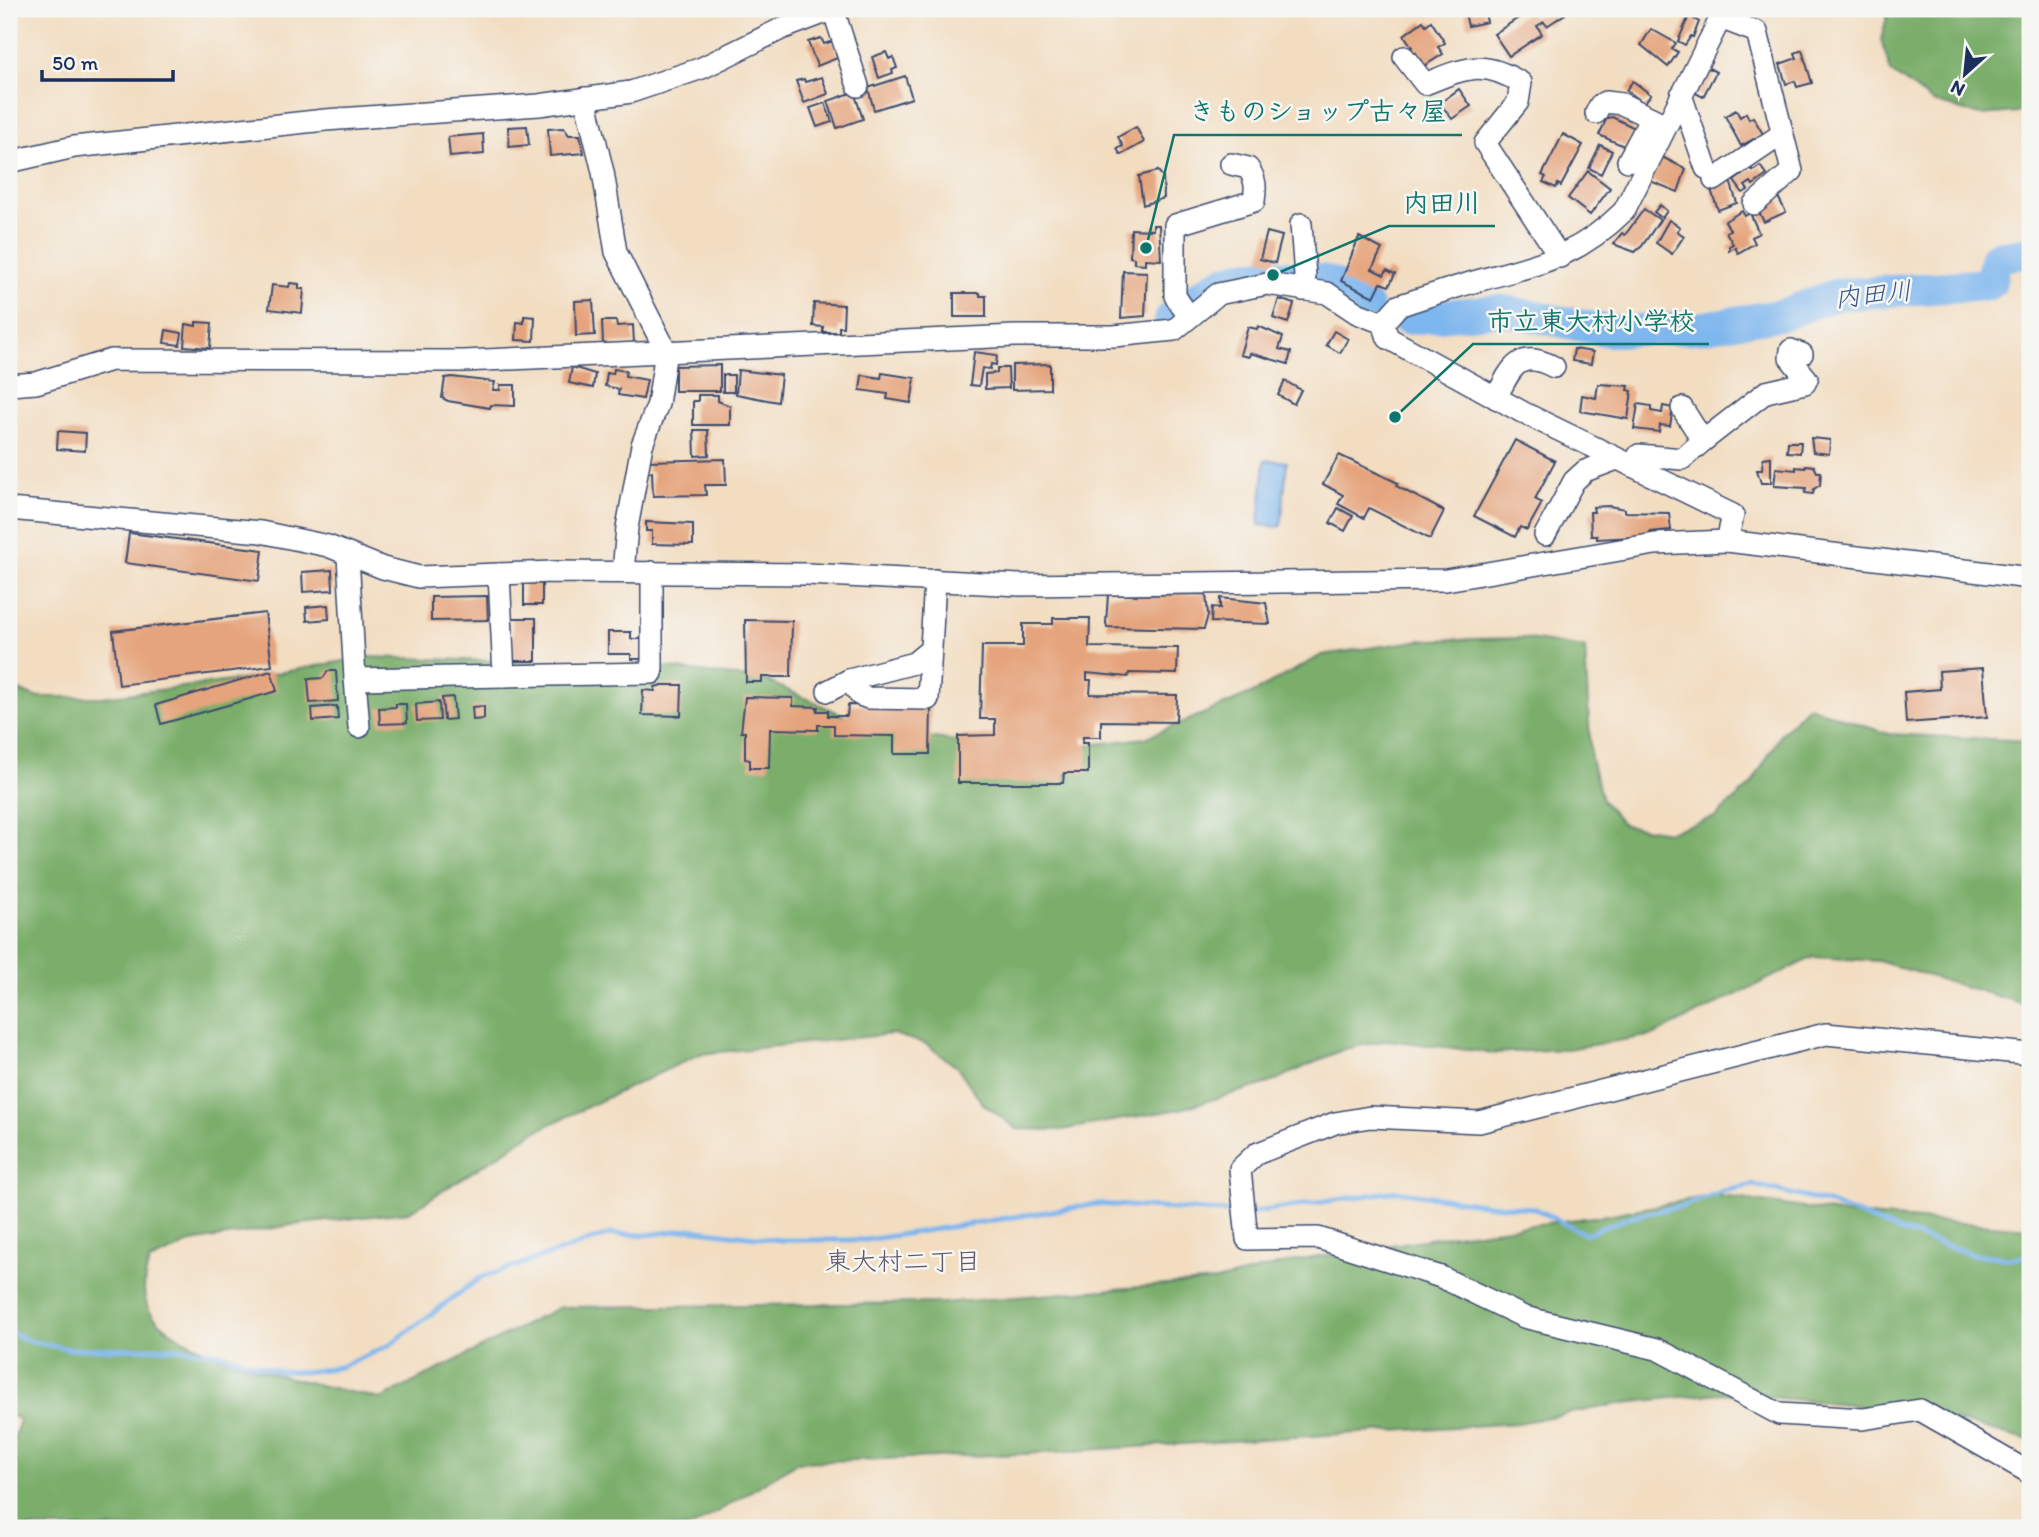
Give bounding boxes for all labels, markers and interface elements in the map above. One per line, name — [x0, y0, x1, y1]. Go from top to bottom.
scale bar — [42, 38, 173, 82]
north arrow — [1930, 38, 2000, 108]
text: 50 m — [52, 50, 99, 75]
text: N — [1947, 76, 1968, 102]
callout: きものショップ古々屋 — [1174, 88, 1462, 135]
text: きものショップ古々屋 — [1189, 95, 1447, 127]
callout: 内田川 — [1389, 179, 1495, 226]
text: 内田川 — [1403, 187, 1481, 219]
water label: 内田川 — [1833, 274, 1913, 314]
callout: 市立東大村小学校 — [1473, 297, 1709, 344]
text: 市立東大村小学校 — [1487, 305, 1695, 337]
district label: 東大村二丁目 — [825, 1245, 981, 1277]

